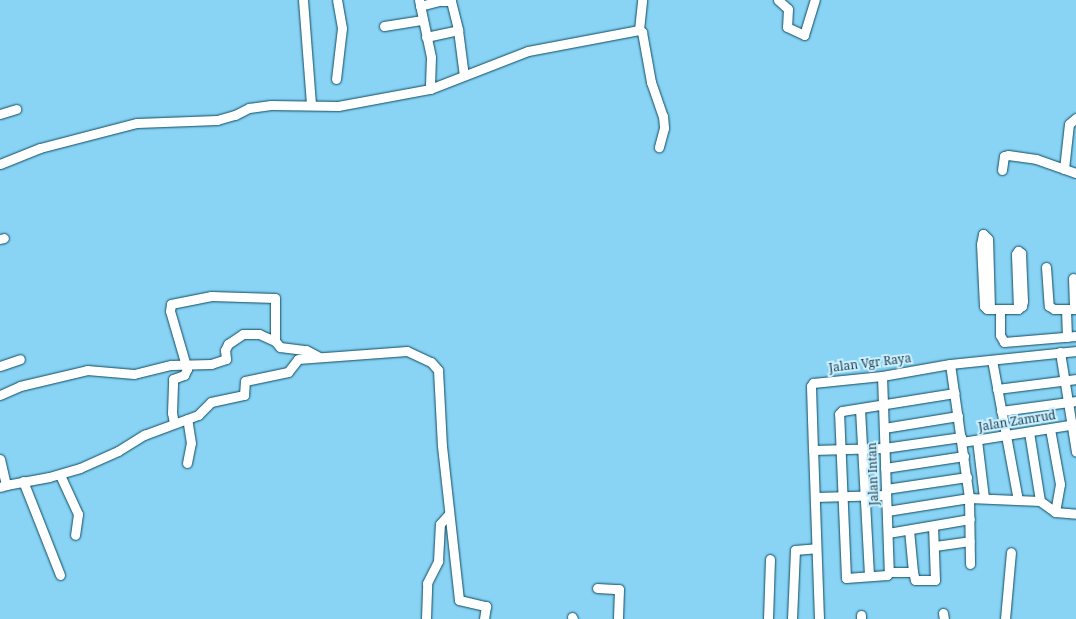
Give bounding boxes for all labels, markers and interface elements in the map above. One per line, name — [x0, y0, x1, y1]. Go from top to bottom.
street label: Jalan Vgr Raya — [828, 351, 912, 375]
street label: Jalan Zamrud — [977, 408, 1057, 434]
street label: Jalan Intan — [865, 442, 881, 506]

